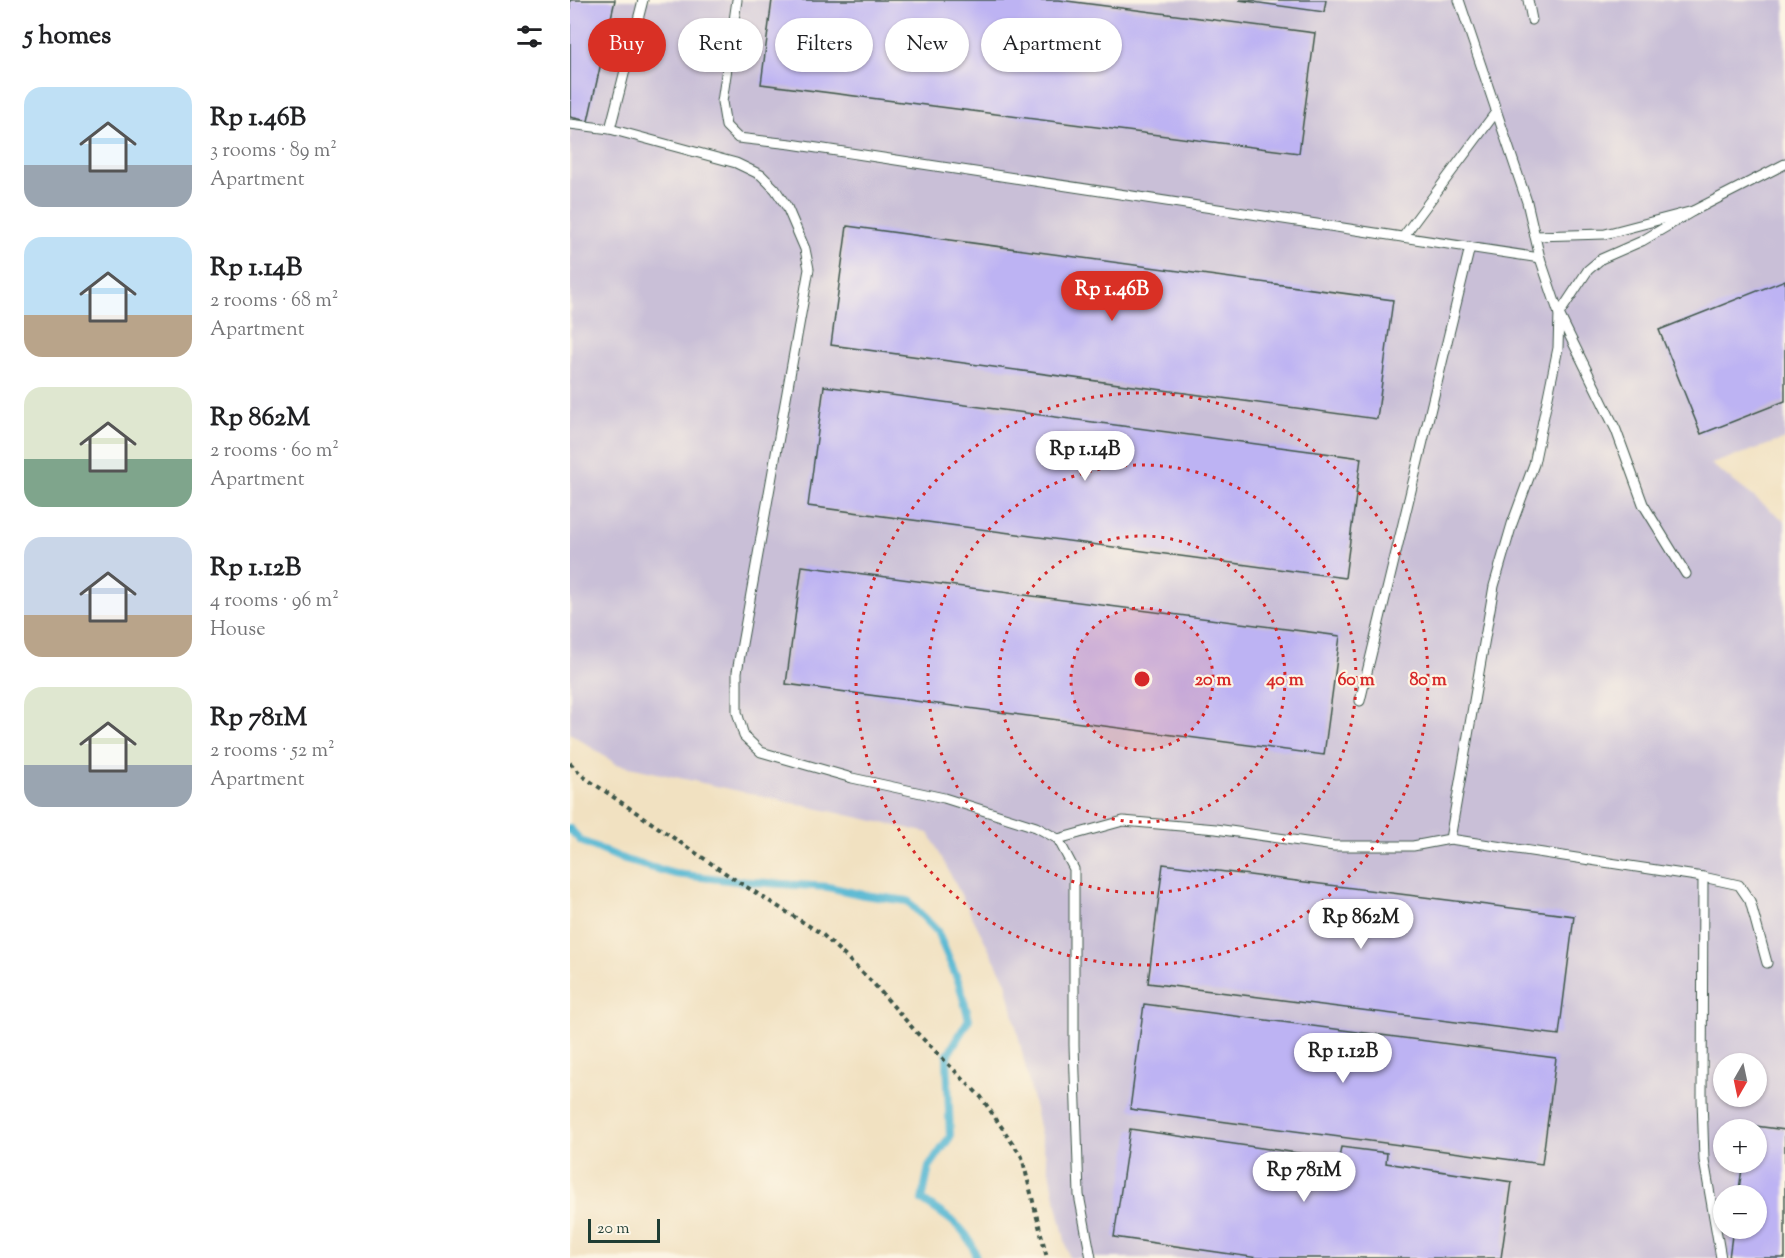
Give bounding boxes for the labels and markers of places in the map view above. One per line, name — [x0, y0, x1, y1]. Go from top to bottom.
pin: Rp 1.46B — [1050, 271, 1174, 322]
pin: Rp 1.14B — [1023, 431, 1147, 482]
centre of rings — [1132, 669, 1152, 689]
pin: Rp 862M — [1306, 899, 1416, 950]
pin: Rp 1.12B — [1281, 1033, 1405, 1084]
pin: Rp 781M — [1249, 1152, 1359, 1203]

